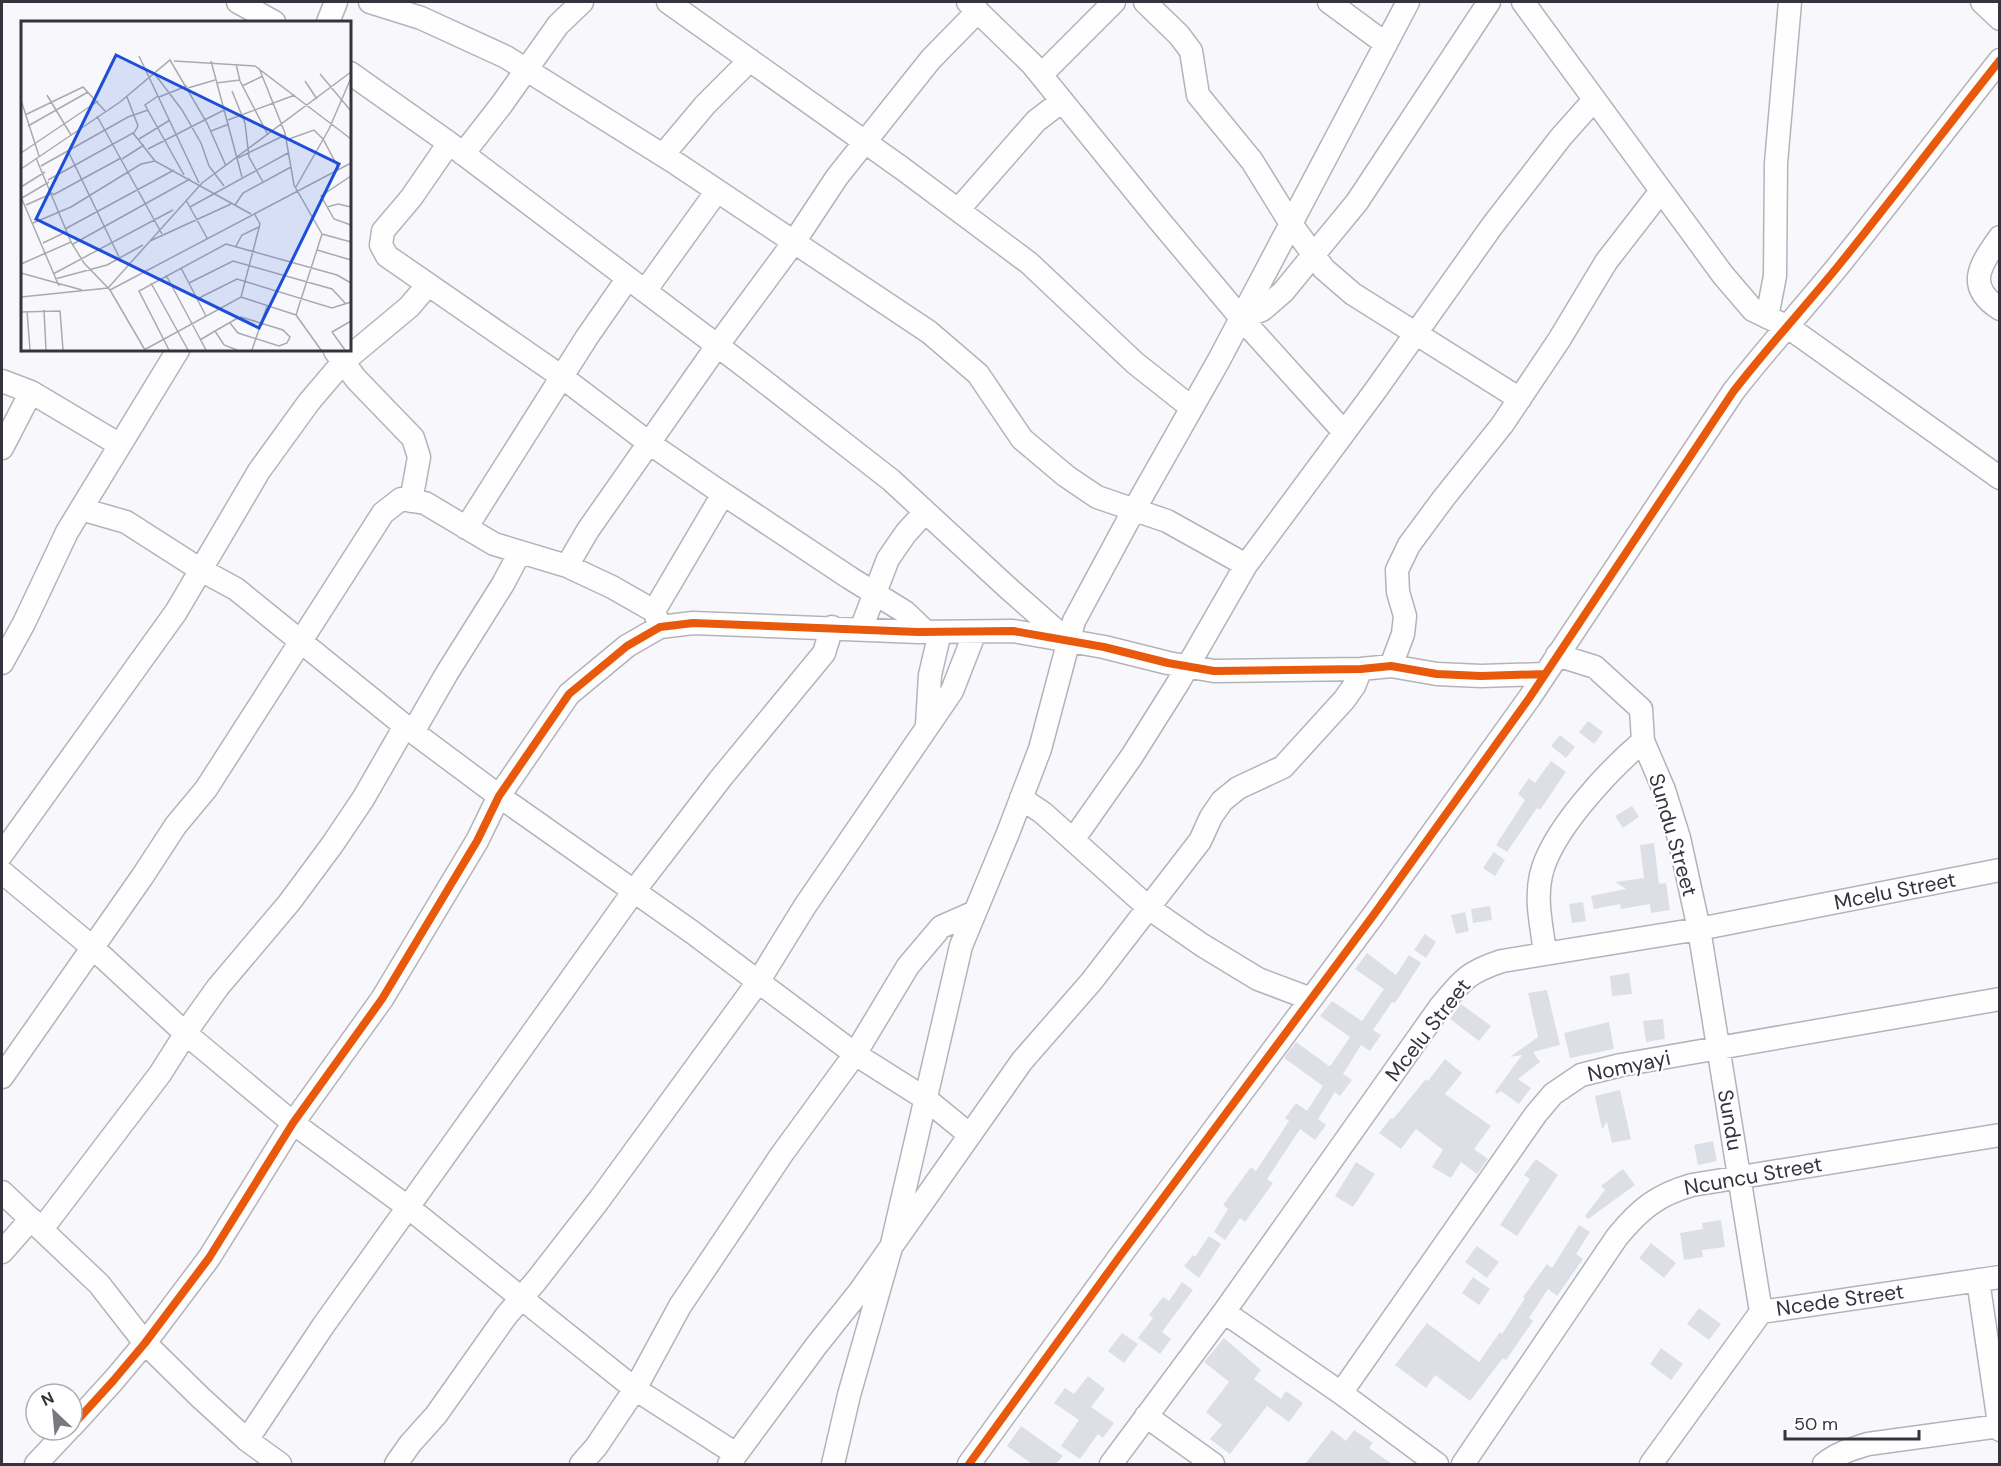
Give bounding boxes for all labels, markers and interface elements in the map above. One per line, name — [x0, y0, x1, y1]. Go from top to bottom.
inset map — [21, 21, 351, 351]
street label: Sundu Street — [1642, 770, 1704, 900]
street label: Mcelu Street — [1832, 865, 1958, 917]
street label: Mcelu Street — [1379, 973, 1477, 1087]
street label: Nomyayi — [1585, 1044, 1673, 1088]
street label: Sundu — [1711, 1087, 1749, 1153]
street label: Ncuncu Street — [1682, 1150, 1824, 1202]
street label: Ncede Street — [1774, 1277, 1906, 1323]
north arrow — [24, 1382, 84, 1442]
text: N — [38, 1387, 57, 1411]
scale bar — [1785, 1403, 1918, 1441]
text: 50 m — [1794, 1412, 1838, 1436]

